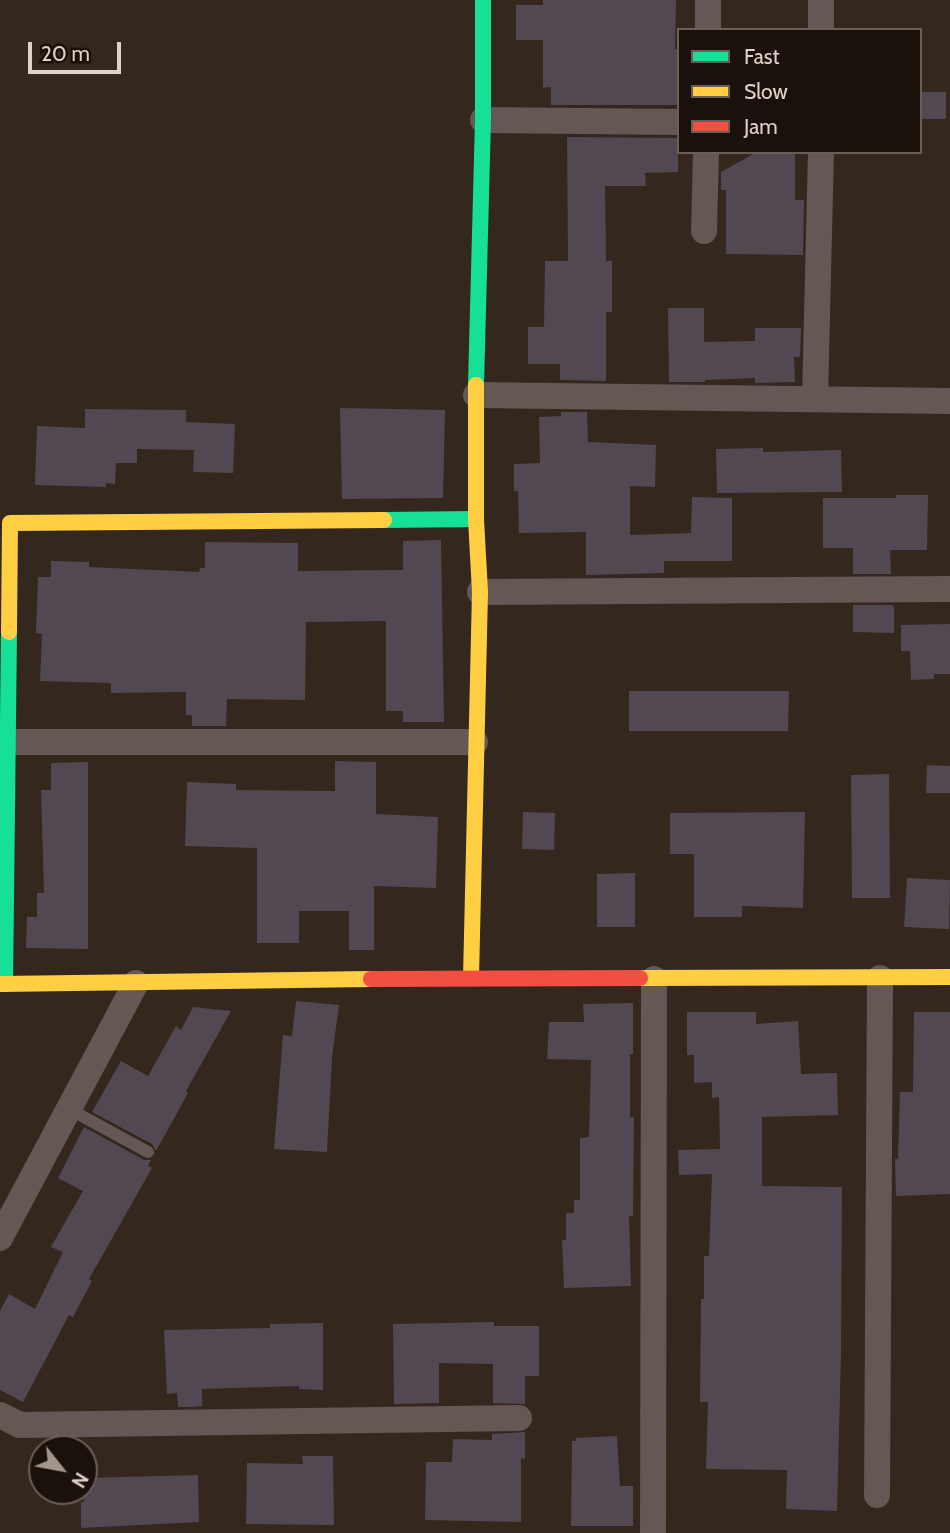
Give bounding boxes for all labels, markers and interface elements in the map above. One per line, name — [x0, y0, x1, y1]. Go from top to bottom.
scale bar — [32, 28, 124, 72]
legend — [677, 28, 922, 154]
text: 20 m — [41, 41, 90, 66]
text: Fast — [744, 44, 780, 69]
text: Slow — [744, 79, 788, 104]
text: Jam — [744, 114, 778, 139]
north arrow — [28, 1435, 98, 1505]
text: N — [66, 1468, 93, 1492]

